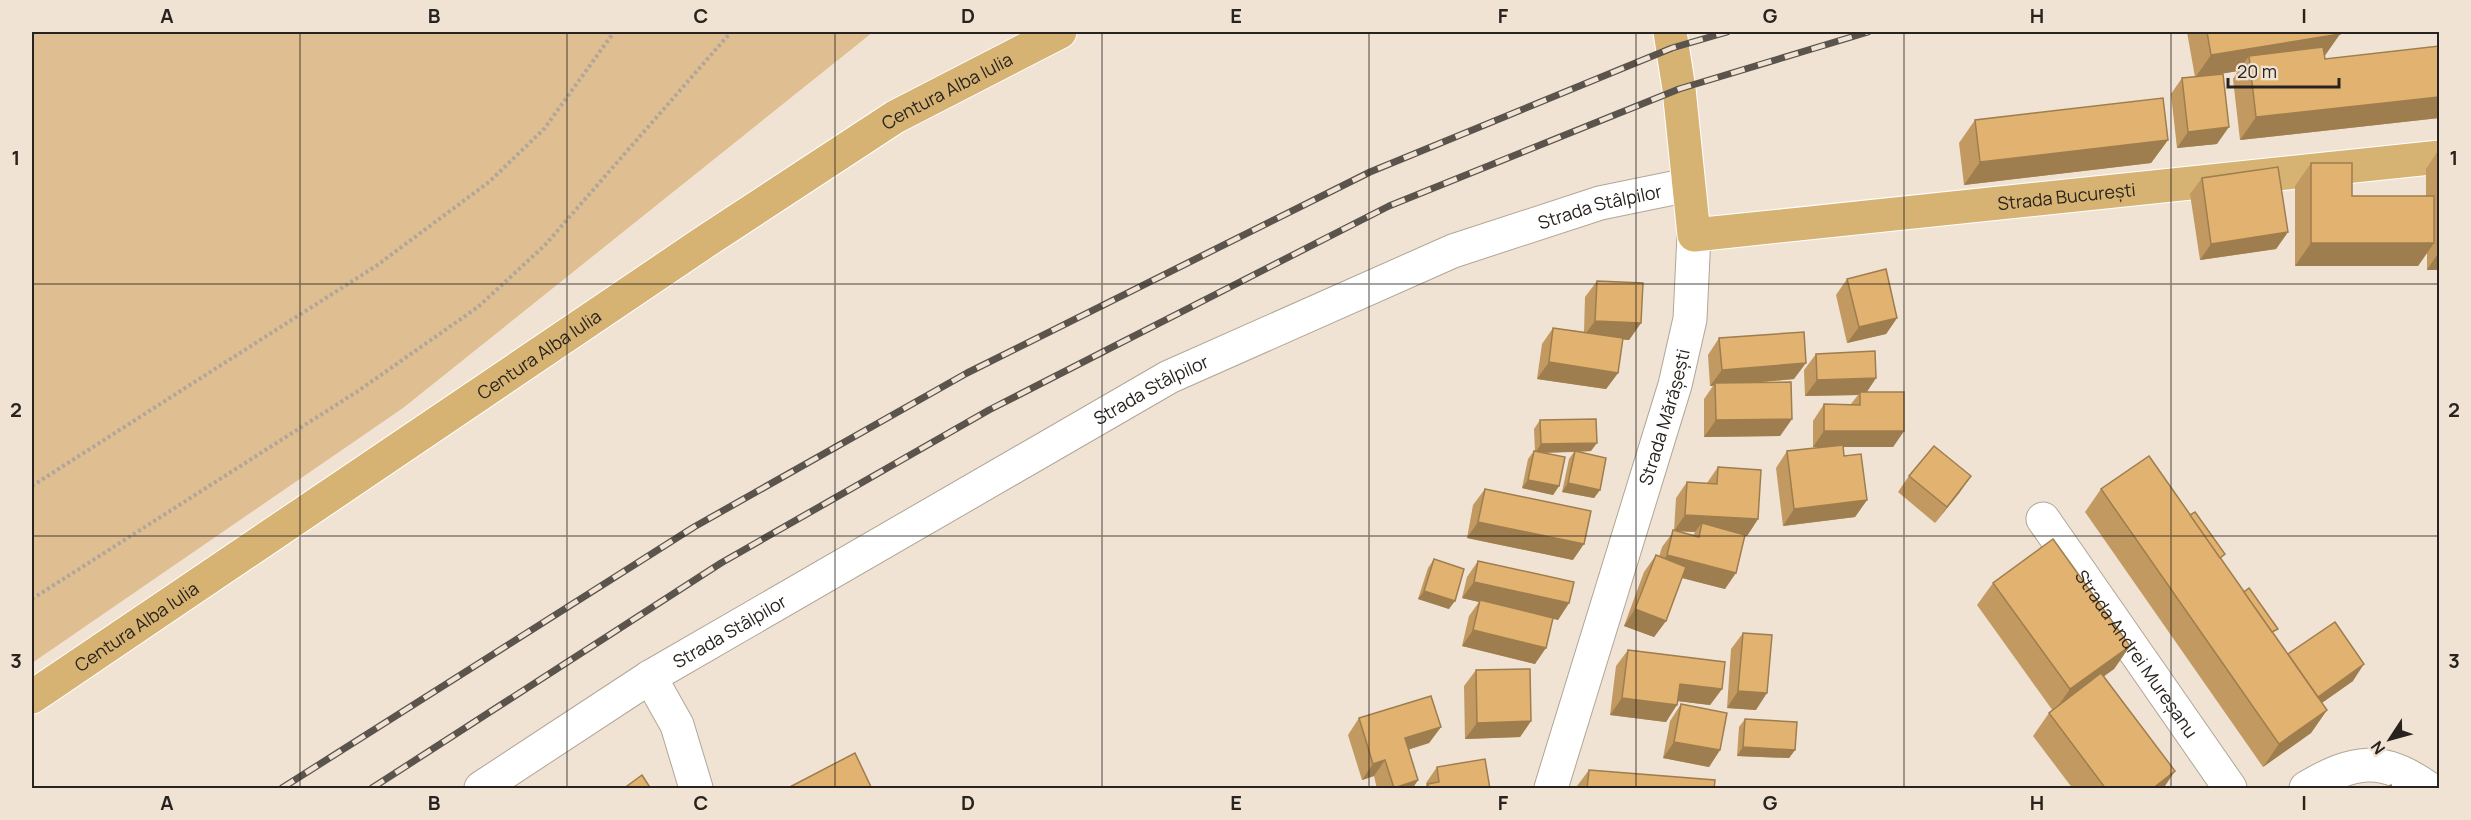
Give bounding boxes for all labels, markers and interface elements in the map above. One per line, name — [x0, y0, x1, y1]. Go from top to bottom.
text: A — [160, 2, 174, 29]
text: B — [428, 2, 441, 29]
text: C — [694, 2, 708, 29]
text: D — [961, 2, 975, 29]
text: E — [1230, 2, 1242, 29]
text: F — [1498, 2, 1509, 29]
text: G — [1763, 2, 1778, 29]
text: H — [2030, 2, 2044, 29]
text: I — [2301, 2, 2307, 29]
street label: Centura Alba Iulia — [877, 47, 1017, 135]
scale bar — [2228, 51, 2339, 89]
text: 20 m — [2237, 59, 2277, 83]
text: 1 — [12, 144, 20, 171]
text: 1 — [2450, 144, 2458, 171]
street label: Strada București — [1996, 177, 2137, 215]
street label: Strada Stâlpilor — [1535, 179, 1664, 235]
street label: Centura Alba Iulia — [472, 304, 606, 405]
street label: Strada Mărășești — [1633, 346, 1695, 488]
street label: Strada Stâlpilor — [1089, 349, 1213, 430]
text: 2 — [10, 396, 22, 423]
text: 2 — [2448, 396, 2460, 423]
street label: Strada Andrei Mureșanu — [2070, 565, 2203, 742]
street label: Centura Alba Iulia — [70, 576, 203, 677]
street label: Strada Stâlpilor — [668, 589, 791, 673]
text: 3 — [10, 647, 22, 674]
text: 3 — [2448, 647, 2460, 674]
north arrow — [2360, 709, 2420, 769]
text: N — [2366, 737, 2390, 759]
text: A — [160, 789, 174, 816]
text: B — [428, 789, 441, 816]
text: C — [694, 789, 708, 816]
text: D — [961, 789, 975, 816]
text: E — [1230, 789, 1242, 816]
text: F — [1498, 789, 1509, 816]
text: G — [1763, 789, 1778, 816]
text: H — [2030, 789, 2044, 816]
text: I — [2301, 789, 2307, 816]

